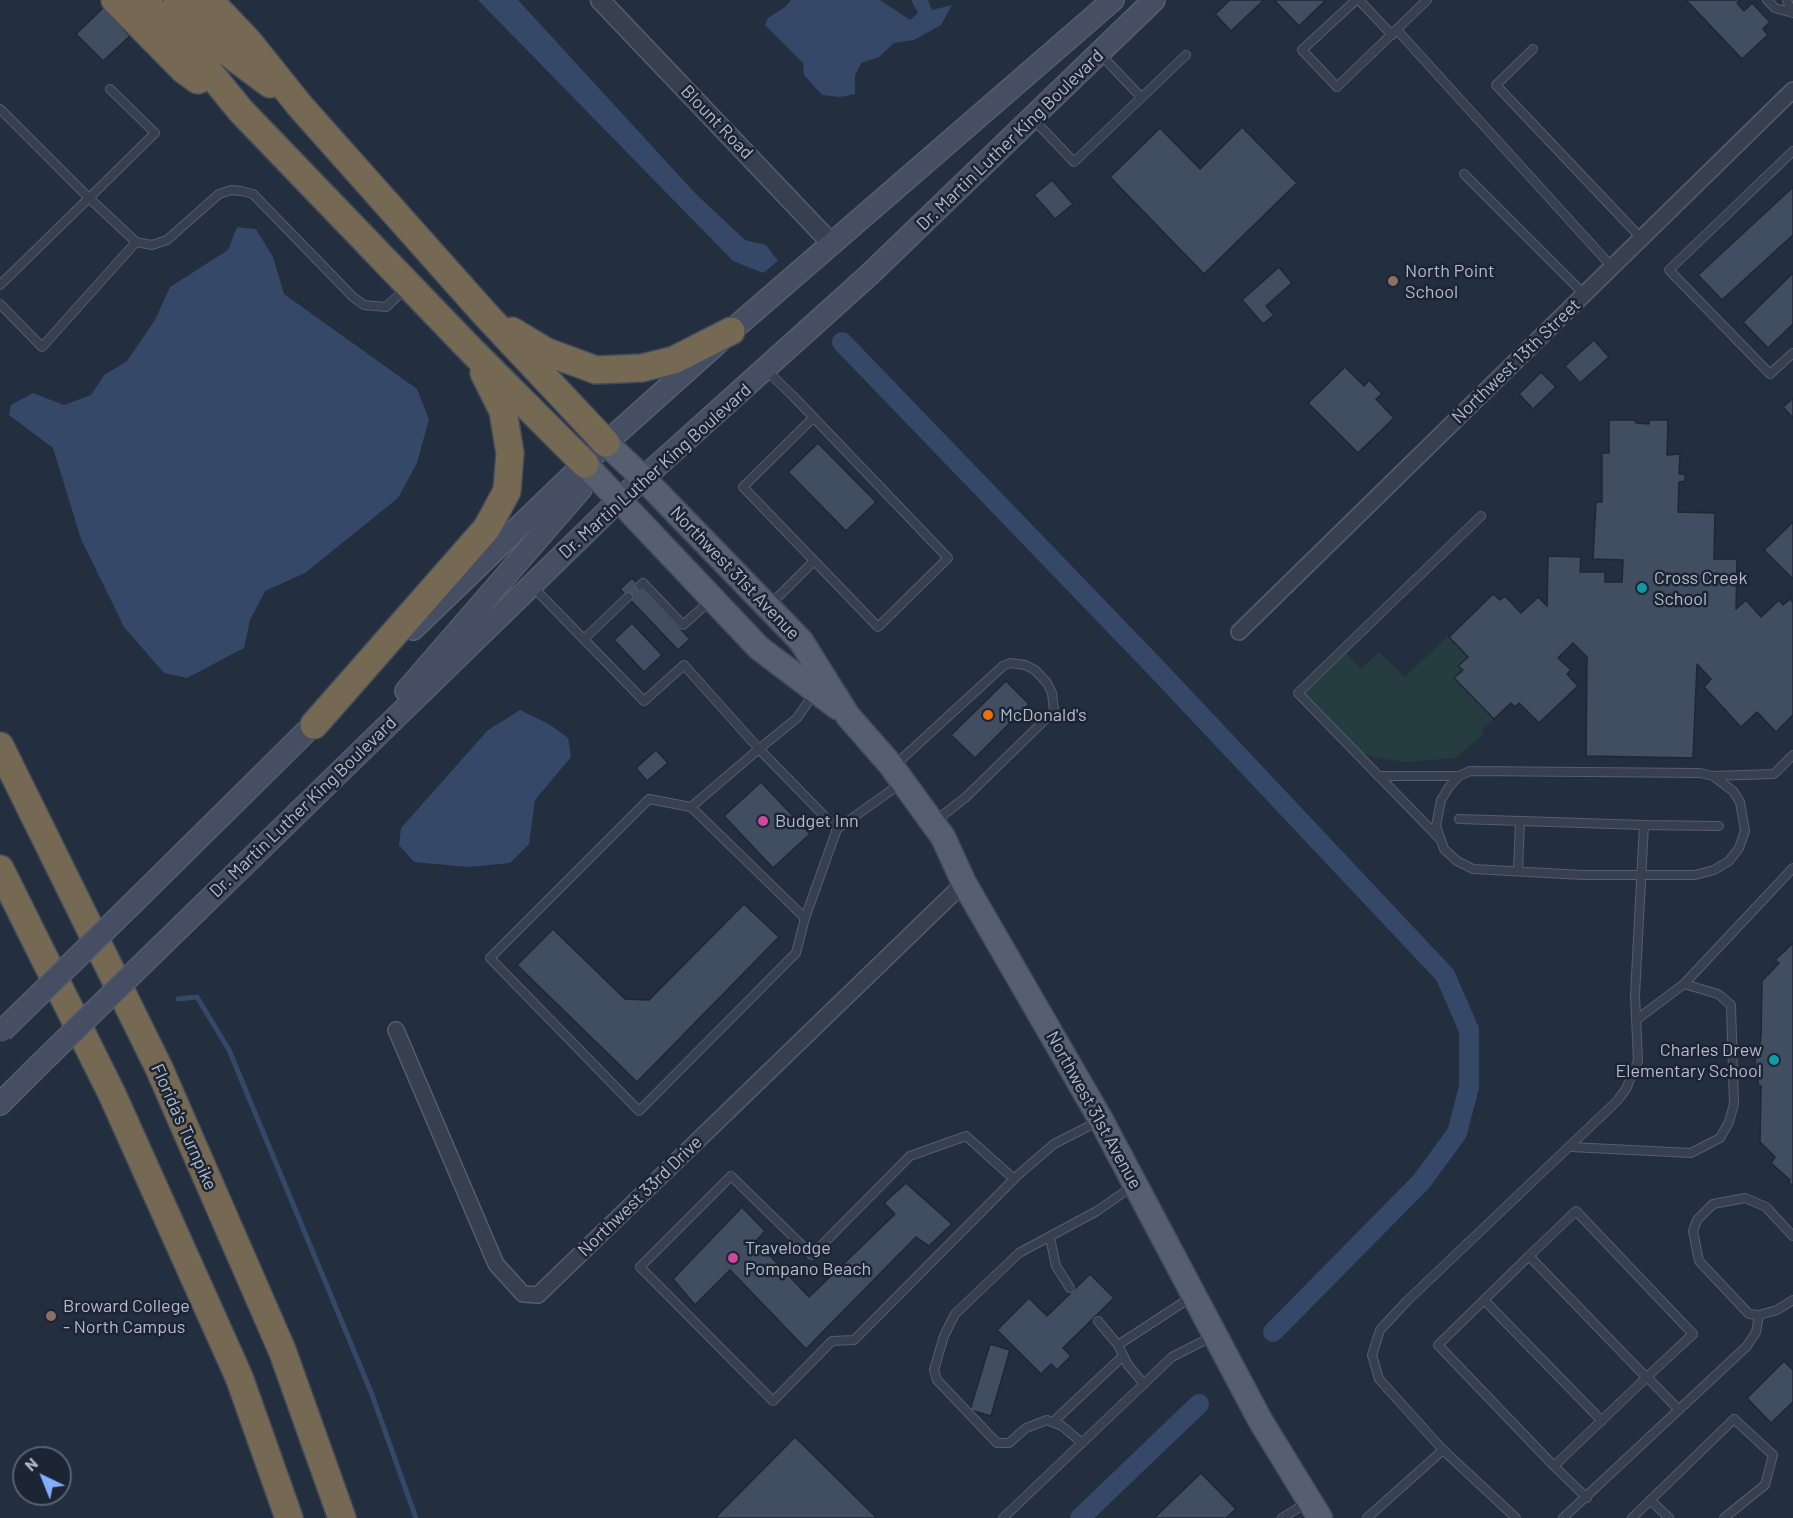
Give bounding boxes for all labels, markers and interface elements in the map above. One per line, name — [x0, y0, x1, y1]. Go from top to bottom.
street label: Dr. Martin Luther King Boulevard — [912, 45, 1108, 235]
street label: Blount Road — [676, 80, 758, 164]
place label: North Point School — [1405, 260, 1495, 302]
marker: North Point School — [1386, 274, 1400, 288]
street label: Northwest 13th Street — [1447, 294, 1585, 428]
street label: Dr. Martin Luther King Boulevard — [554, 379, 756, 563]
street label: Northwest 31st Avenue — [666, 502, 804, 644]
place label: Cross Creek School — [1654, 567, 1747, 610]
marker: Cross Creek School — [1635, 581, 1649, 595]
place label: McDonald's — [1000, 704, 1087, 726]
marker: McDonald's — [981, 708, 995, 722]
street label: Dr. Martin Luther King Boulevard — [205, 712, 401, 902]
place label: Budget Inn — [775, 810, 859, 832]
marker: Budget Inn — [756, 814, 770, 828]
street label: Northwest 31st Avenue — [1042, 1027, 1146, 1193]
place label: Charles Drew Elementary School — [1615, 1039, 1762, 1082]
marker: Charles Drew Elementary School — [1767, 1053, 1781, 1067]
street label: Florida's Turnpike — [146, 1060, 222, 1194]
street label: Northwest 33rd Drive — [573, 1131, 707, 1261]
place label: Travelodge Pompano Beach — [745, 1237, 871, 1280]
marker: Travelodge Pompano Beach — [726, 1251, 740, 1265]
place label: Broward College - North Campus — [63, 1295, 190, 1338]
marker: Broward College - North Campus — [44, 1309, 58, 1323]
north arrow — [12, 1446, 72, 1506]
text: N — [20, 1453, 41, 1475]

